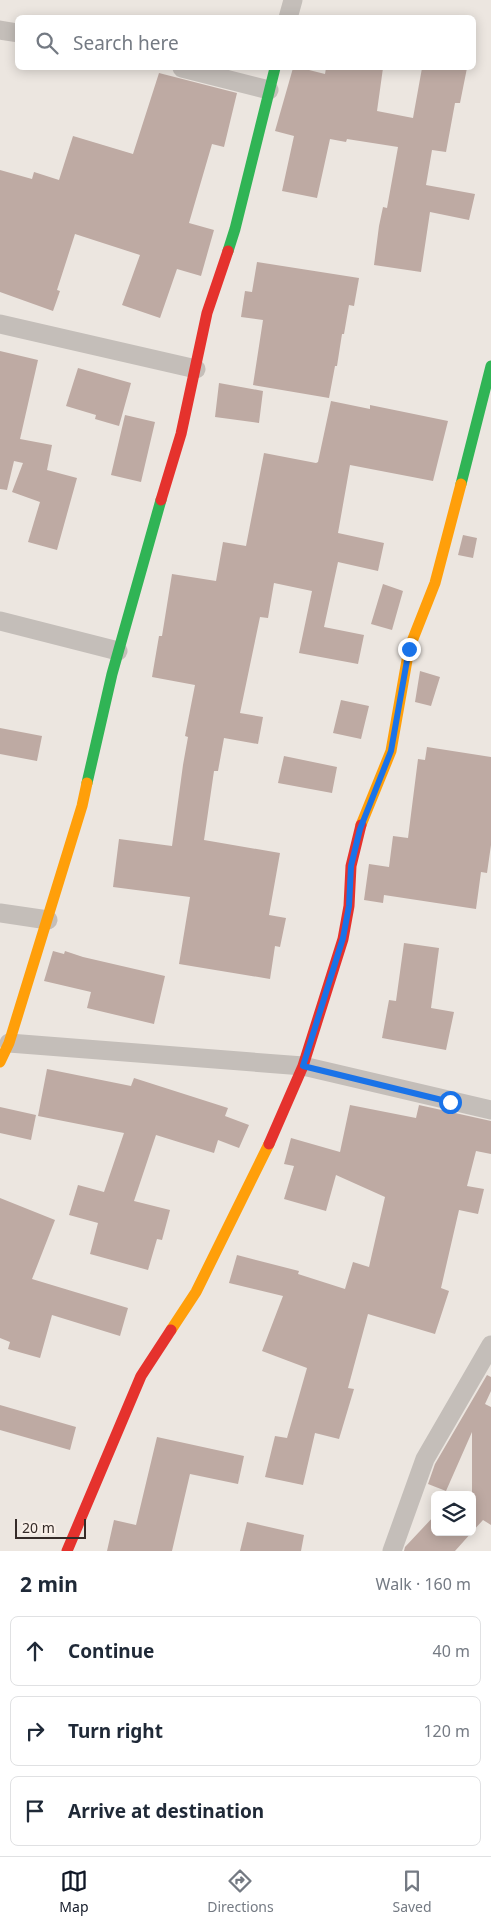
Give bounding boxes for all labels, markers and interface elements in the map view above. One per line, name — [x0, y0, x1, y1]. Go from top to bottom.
search box — [15, 15, 476, 70]
icon: search — [33, 29, 61, 57]
text: Search here — [73, 30, 179, 56]
route end — [398, 638, 421, 661]
route start — [439, 1091, 462, 1114]
map controls — [431, 1491, 476, 1536]
button: layers — [431, 1491, 476, 1536]
scale bar — [15, 1516, 86, 1539]
text: 20 m — [22, 1518, 55, 1537]
text: 2 min — [20, 1570, 78, 1598]
text: Walk · 160 m — [376, 1573, 471, 1595]
icon: ahead — [21, 1637, 49, 1665]
text: Continue — [68, 1638, 154, 1664]
text: 40 m — [433, 1640, 470, 1662]
icon: right — [21, 1717, 49, 1745]
text: Turn right — [68, 1718, 163, 1744]
text: 120 m — [423, 1720, 470, 1742]
icon: arrive — [21, 1797, 49, 1825]
text: Arrive at destination — [68, 1798, 264, 1824]
tab: Map — [59, 1867, 89, 1916]
tab: Directions — [207, 1867, 274, 1916]
tab: Saved — [392, 1867, 432, 1916]

